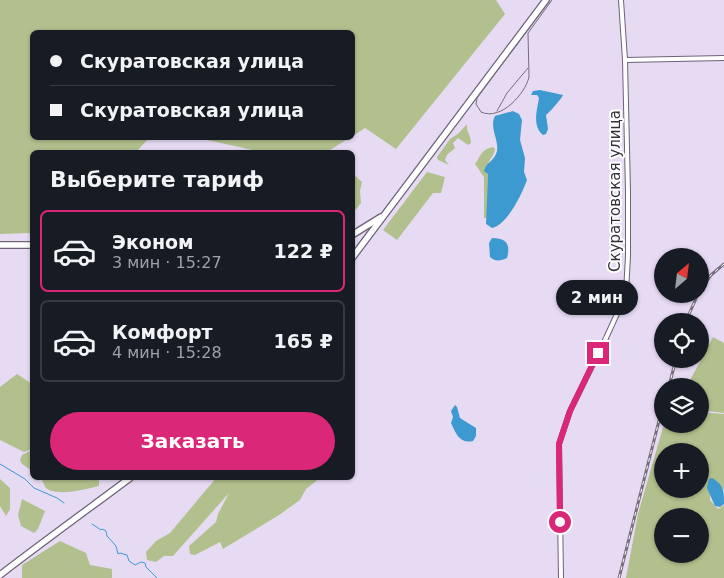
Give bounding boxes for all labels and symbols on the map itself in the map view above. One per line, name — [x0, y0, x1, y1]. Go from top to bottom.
street label: Скуратовская улица — [606, 110, 624, 272]
north arrow — [654, 248, 709, 302]
callout: 2 мин — [557, 280, 639, 316]
route end — [587, 342, 609, 364]
route start — [549, 511, 571, 533]

